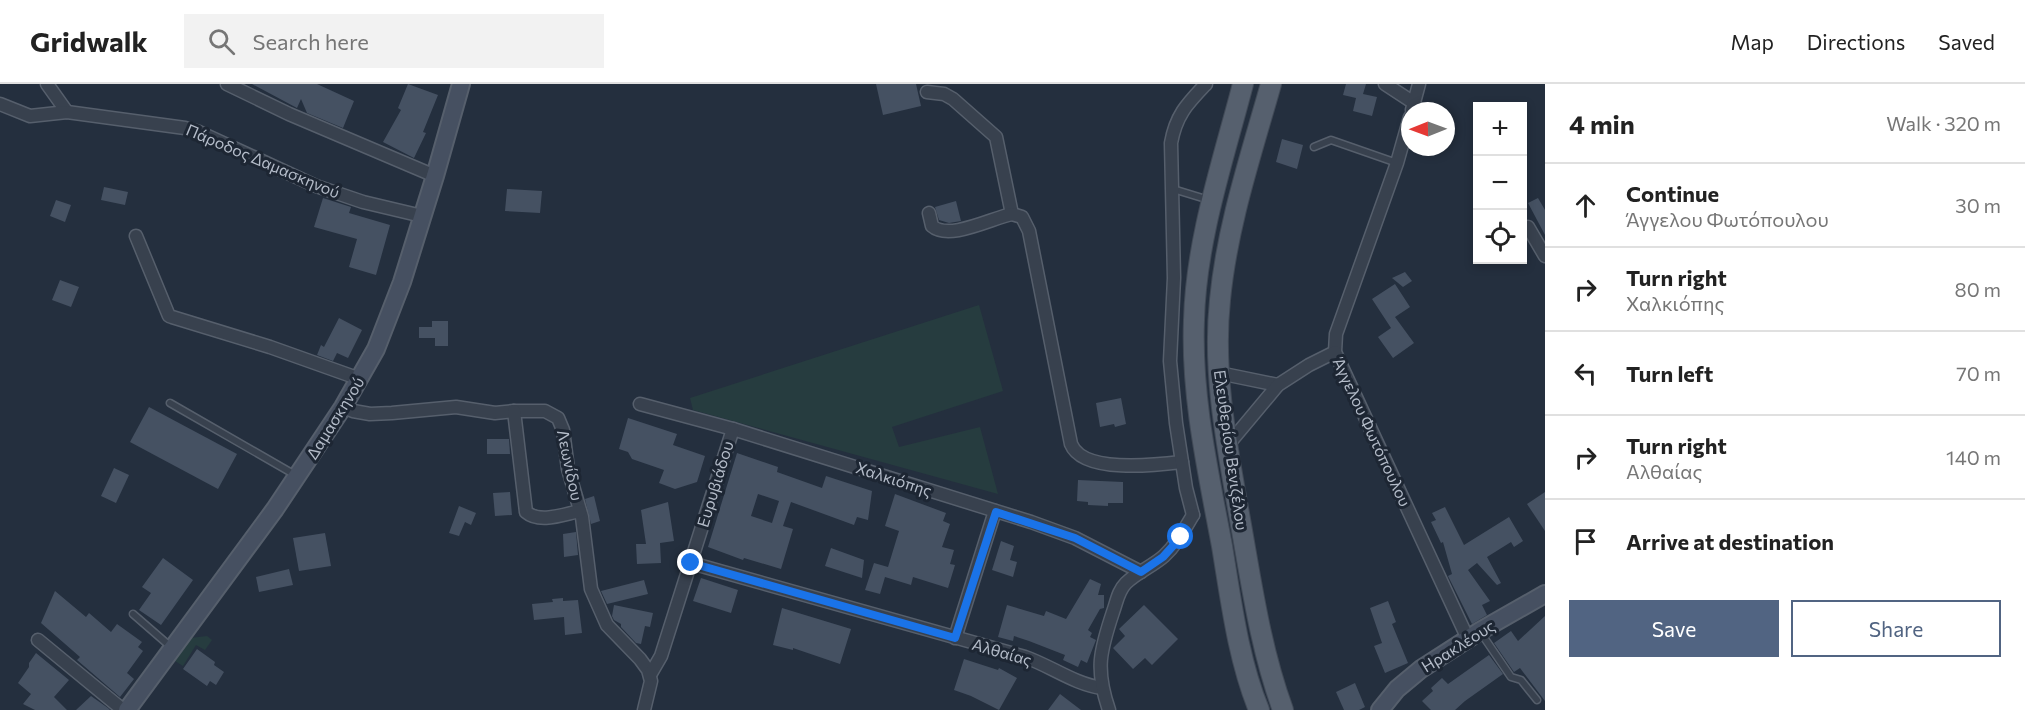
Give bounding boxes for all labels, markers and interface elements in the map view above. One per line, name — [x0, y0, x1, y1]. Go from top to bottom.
search box — [184, 14, 604, 68]
text: Gridwalk — [30, 24, 148, 58]
icon: search — [205, 25, 238, 58]
text: Search here — [253, 28, 369, 55]
text: Map — [1731, 29, 1774, 54]
text: Directions — [1807, 29, 1905, 54]
text: Saved — [1938, 29, 1995, 54]
north arrow — [1401, 102, 1455, 156]
map controls — [1473, 102, 1527, 264]
button: + — [1473, 102, 1527, 156]
text: 4 min — [1569, 108, 1635, 139]
text: Walk · 320 m — [1886, 111, 2001, 135]
street label: Πάροδος Δαμασκηνού — [184, 120, 343, 201]
button: − — [1473, 156, 1527, 210]
text: Continue — [1626, 180, 1719, 207]
icon: ahead — [1569, 189, 1602, 222]
text: 30 m — [1955, 193, 2001, 217]
text: Άγγελου Φωτόπουλου — [1626, 207, 1829, 231]
button: locate — [1473, 210, 1527, 264]
text: Turn right — [1626, 264, 1727, 291]
icon: right — [1569, 273, 1602, 306]
text: 80 m — [1955, 277, 2001, 301]
text: Χαλκιόπης — [1626, 291, 1724, 315]
street label: Άγγελου Φωτόπουλου — [1329, 353, 1415, 509]
icon: left — [1569, 357, 1602, 390]
text: Turn left — [1626, 360, 1713, 387]
text: 70 m — [1956, 361, 2001, 385]
street label: Ελευθερίου Βενιζέλου — [1211, 368, 1252, 531]
street label: Δαμασκηνού — [302, 373, 368, 463]
street label: Λεωνίδου — [554, 428, 587, 502]
text: Turn right — [1626, 432, 1727, 459]
street label: Ευρυβιάδου — [692, 438, 737, 529]
icon: right — [1569, 441, 1602, 474]
text: 140 m — [1946, 445, 2001, 469]
street label: Χαλκιόπης — [854, 457, 935, 500]
text: Αλθαίας — [1626, 459, 1702, 483]
route start — [1167, 523, 1193, 549]
icon: arrive — [1569, 525, 1602, 558]
text: Arrive at destination — [1626, 528, 1834, 555]
route end — [677, 549, 703, 575]
button: Save — [1569, 600, 1779, 657]
button: Share — [1791, 600, 2001, 657]
street label: Ηρακλέους — [1418, 616, 1498, 676]
street label: Αλθαίας — [970, 634, 1034, 669]

